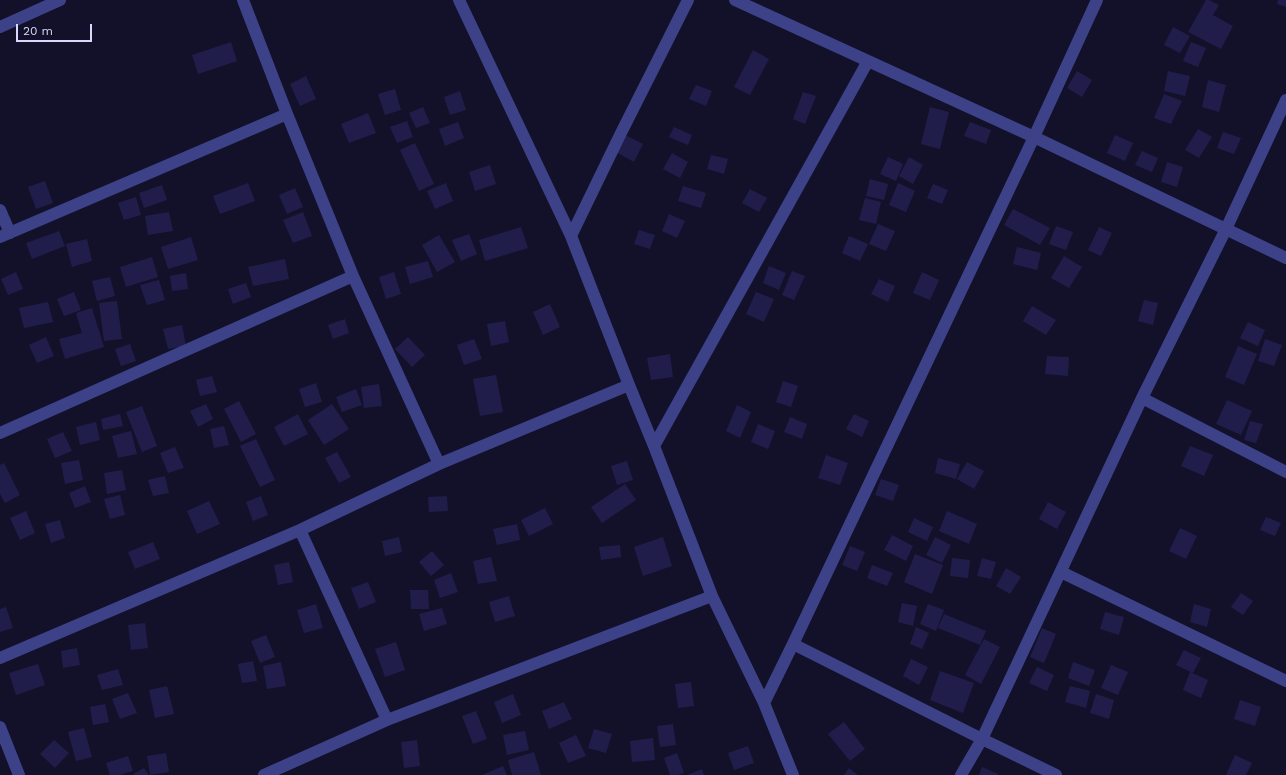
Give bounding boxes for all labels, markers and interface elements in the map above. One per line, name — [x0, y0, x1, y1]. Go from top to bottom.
scale bar — [18, 16, 94, 42]
text: 20 m — [23, 24, 53, 38]

